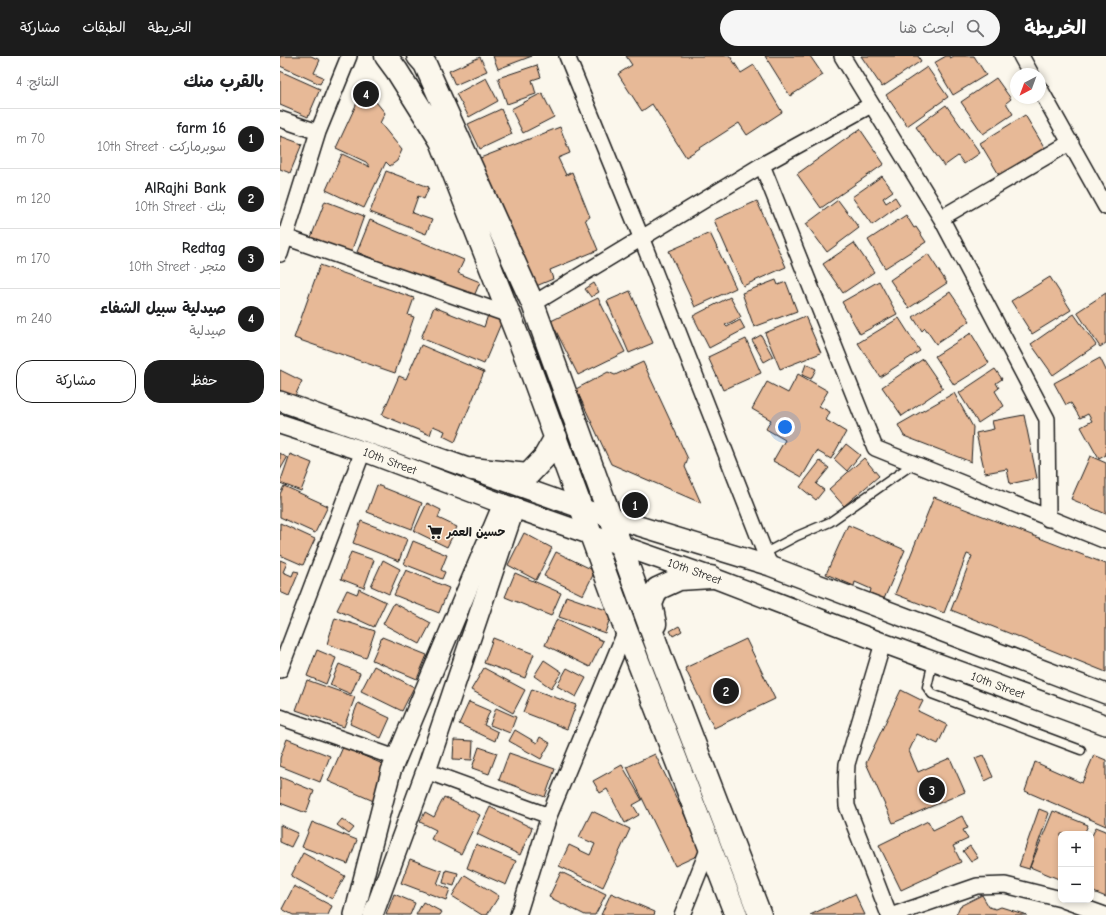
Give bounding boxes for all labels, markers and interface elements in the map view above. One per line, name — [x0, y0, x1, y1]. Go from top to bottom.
search box — [720, 10, 1000, 46]
icon: search — [964, 17, 986, 39]
text: الخريطة — [1024, 17, 1086, 39]
text: مشاركة — [20, 19, 60, 36]
text: الطبقات — [82, 19, 126, 36]
text: الخريطة — [148, 19, 191, 36]
text: ابحث هنا — [899, 19, 954, 37]
north arrow — [1010, 68, 1046, 104]
text: بالقرب منك — [183, 72, 264, 91]
text: النتائج: 4 — [16, 74, 59, 89]
pin: 4 — [353, 79, 379, 109]
text: farm 16 — [177, 119, 226, 137]
text: 70 m — [16, 131, 45, 146]
text: 1 — [248, 131, 254, 146]
text: سوبرماركت · 10th Street — [97, 139, 226, 154]
text: AlRajhi Bank — [145, 179, 226, 197]
text: 120 m — [16, 191, 51, 206]
text: 2 — [248, 191, 254, 206]
text: بنك · 10th Street — [135, 199, 226, 214]
text: Redtag — [182, 239, 226, 257]
text: 170 m — [16, 251, 50, 266]
text: 3 — [248, 251, 254, 266]
text: متجر · 10th Street — [129, 259, 226, 274]
text: صيدلية سبيل الشفاء — [100, 299, 226, 317]
text: 240 m — [16, 311, 52, 326]
text: 4 — [248, 311, 254, 326]
text: صيدلية — [189, 323, 226, 338]
button: مشاركة — [16, 360, 136, 403]
button: حفظ — [144, 360, 264, 403]
your location — [775, 417, 795, 437]
street label: 10th Street — [361, 445, 419, 478]
pin: 1 — [622, 490, 648, 520]
supermarket icon: حسين العمر — [426, 523, 444, 541]
place label: حسين العمر — [446, 525, 505, 539]
street label: 10th Street — [666, 555, 724, 588]
street label: 10th Street — [969, 669, 1027, 702]
pin: 2 — [713, 676, 739, 706]
pin: 3 — [919, 775, 945, 805]
map controls — [1058, 831, 1094, 903]
button: + — [1058, 831, 1094, 867]
button: − — [1058, 867, 1094, 903]

